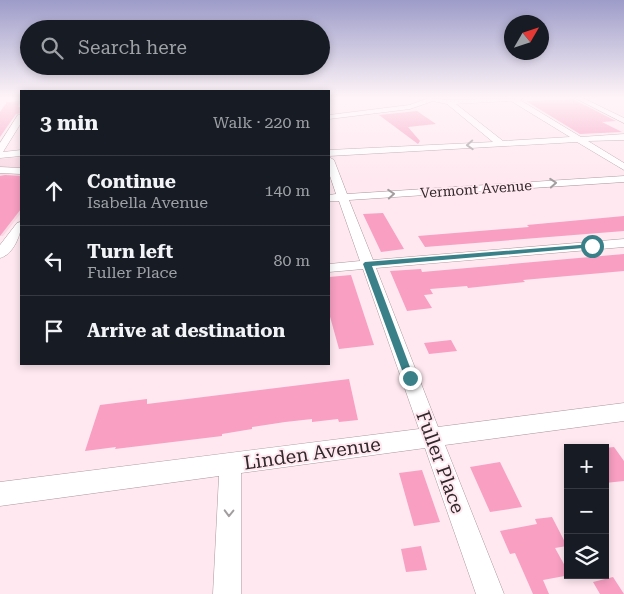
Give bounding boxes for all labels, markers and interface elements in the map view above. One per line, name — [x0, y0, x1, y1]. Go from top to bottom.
north arrow — [504, 15, 549, 60]
search box — [20, 20, 330, 75]
icon: search — [38, 34, 66, 62]
text: Search here — [78, 36, 187, 59]
text: 3 min — [40, 111, 98, 135]
text: Walk · 220 m — [213, 113, 310, 132]
one-way arrow — [466, 140, 474, 151]
text: Continue — [87, 170, 176, 193]
icon: ahead — [40, 177, 68, 205]
street label: Vermont Avenue — [420, 177, 533, 201]
one-way arrow — [549, 178, 557, 189]
text: 140 m — [264, 181, 310, 200]
one-way arrow — [387, 189, 395, 200]
text: Isabella Avenue — [87, 193, 208, 212]
route start — [581, 235, 604, 258]
text: Turn left — [87, 240, 173, 263]
icon: left — [40, 247, 68, 275]
text: 80 m — [273, 251, 310, 270]
text: Fuller Place — [87, 263, 177, 282]
icon: arrive — [40, 317, 68, 345]
text: Arrive at destination — [87, 319, 285, 342]
route end — [399, 367, 422, 390]
street label: Fuller Place — [411, 408, 470, 516]
street label: Linden Avenue — [242, 433, 382, 474]
map controls — [564, 444, 609, 579]
button: + — [564, 444, 609, 489]
button: − — [564, 489, 609, 534]
one-way arrow — [223, 509, 234, 517]
button: layers — [564, 534, 609, 579]

